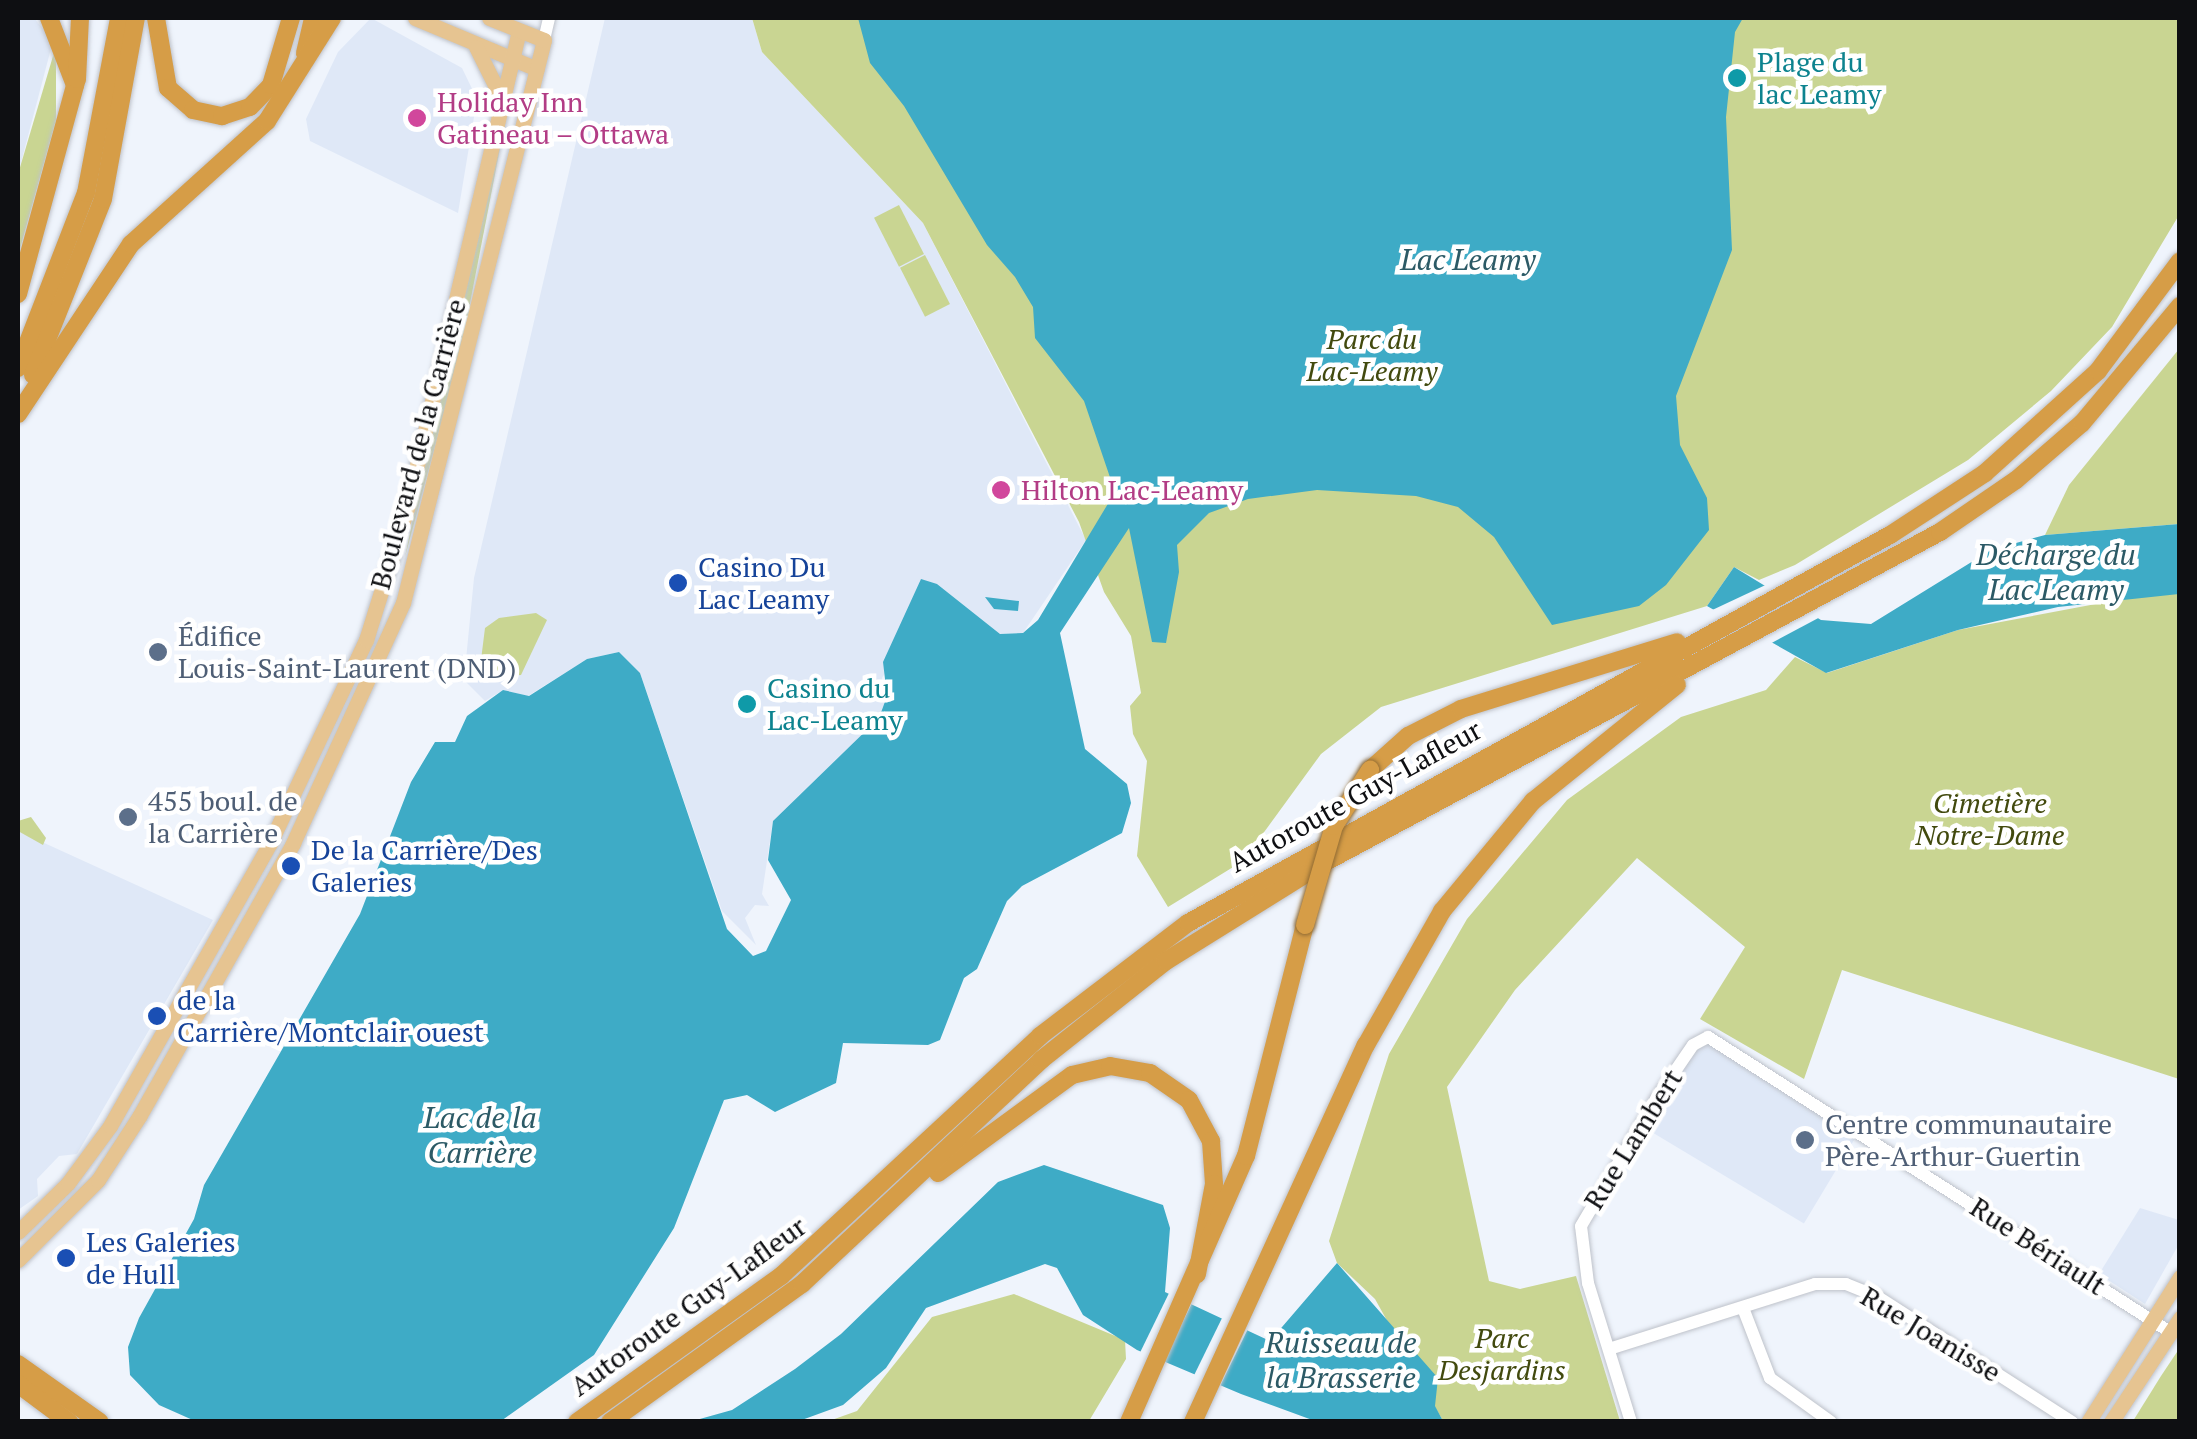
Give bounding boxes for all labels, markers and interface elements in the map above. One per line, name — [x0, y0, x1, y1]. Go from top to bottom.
place label: Plage du lac Leamy — [1757, 45, 1881, 111]
marker: Plage du lac Leamy — [1726, 67, 1748, 89]
place label: Holiday Inn Gatineau – Ottawa — [437, 85, 671, 151]
marker: Holiday Inn Gatineau – Ottawa — [406, 107, 428, 129]
water label: Lac Leamy — [1400, 241, 1536, 277]
street label: Boulevard de la Carrière — [363, 295, 473, 593]
park label: Parc du Lac-Leamy — [1306, 322, 1438, 388]
place label: Hilton Lac-Leamy — [1021, 473, 1243, 507]
marker: Hilton Lac-Leamy — [990, 479, 1012, 501]
water label: Décharge du Lac Leamy — [1976, 536, 2136, 606]
place label: Casino Du Lac Leamy — [698, 550, 829, 616]
marker: Casino Du Lac Leamy — [667, 572, 689, 594]
place label: Édifice Louis-Saint-Laurent (DND) — [178, 619, 516, 685]
marker: Édifice Louis-Saint-Laurent (DND) — [147, 641, 169, 663]
place label: Casino du Lac-Leamy — [767, 671, 903, 737]
marker: Casino du Lac-Leamy — [736, 693, 758, 715]
street label: Autoroute Guy-Lafleur — [1223, 713, 1487, 879]
place label: 455 boul. de la Carrière — [148, 784, 299, 850]
park label: Cimetière Notre-Dame — [1915, 786, 2065, 852]
marker: 455 boul. de la Carrière — [117, 806, 139, 828]
place label: De la Carrière/Des Galeries — [311, 833, 538, 899]
marker: De la Carrière/Des Galeries — [280, 855, 302, 877]
place label: de la Carrière/Montclair ouest — [177, 983, 484, 1049]
marker: de la Carrière/Montclair ouest — [146, 1005, 168, 1027]
street label: Rue Lambert — [1577, 1063, 1689, 1215]
water label: Lac de la Carrière — [423, 1099, 537, 1170]
place label: Centre communautaire Père-Arthur-Guertin — [1825, 1107, 2112, 1173]
marker: Centre communautaire Père-Arthur-Guertin — [1794, 1129, 1816, 1151]
street label: Rue Bériault — [1964, 1190, 2112, 1302]
street label: Autoroute Guy-Lafleur — [564, 1209, 812, 1403]
place label: Les Galeries de Hull — [86, 1225, 236, 1291]
marker: Les Galeries de Hull — [55, 1247, 77, 1269]
street label: Rue Joanisse — [1855, 1279, 2007, 1389]
park label: Parc Desjardins — [1438, 1321, 1566, 1387]
water label: Ruisseau de la Brasserie — [1265, 1324, 1417, 1394]

